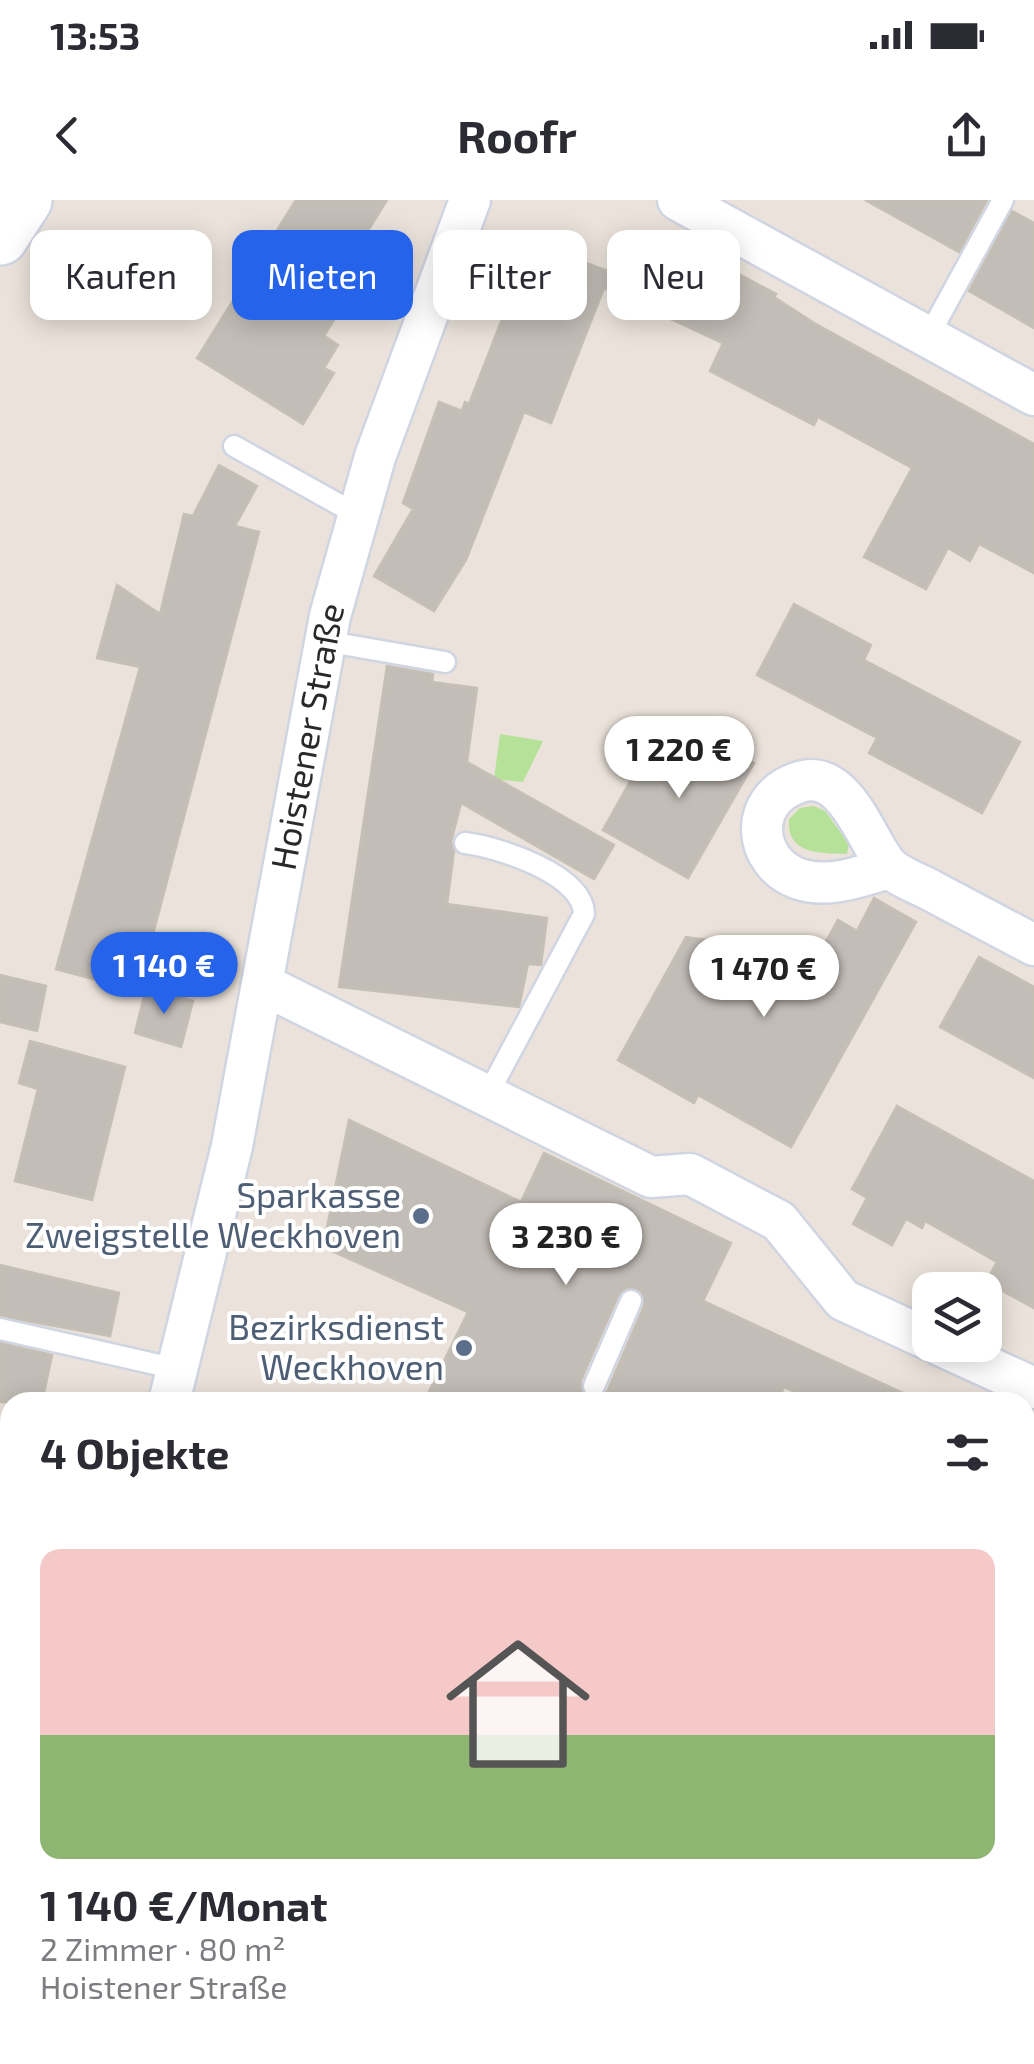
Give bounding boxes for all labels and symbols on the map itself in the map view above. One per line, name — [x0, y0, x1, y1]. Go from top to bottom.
street label: Hoistener Straße — [260, 598, 352, 873]
pin: 1 220 € — [587, 716, 771, 801]
pin: 1 140 € — [72, 932, 256, 1017]
pin: 1 470 € — [672, 935, 856, 1020]
place label: Sparkasse Zweigstelle Weckhoven — [25, 1173, 401, 1255]
pin: 3 230 € — [474, 1203, 658, 1288]
marker: Sparkasse Zweigstelle Weckhoven — [410, 1205, 432, 1227]
place label: Bezirksdienst Weckhoven — [228, 1305, 444, 1387]
marker: Bezirksdienst Weckhoven — [453, 1337, 475, 1359]

